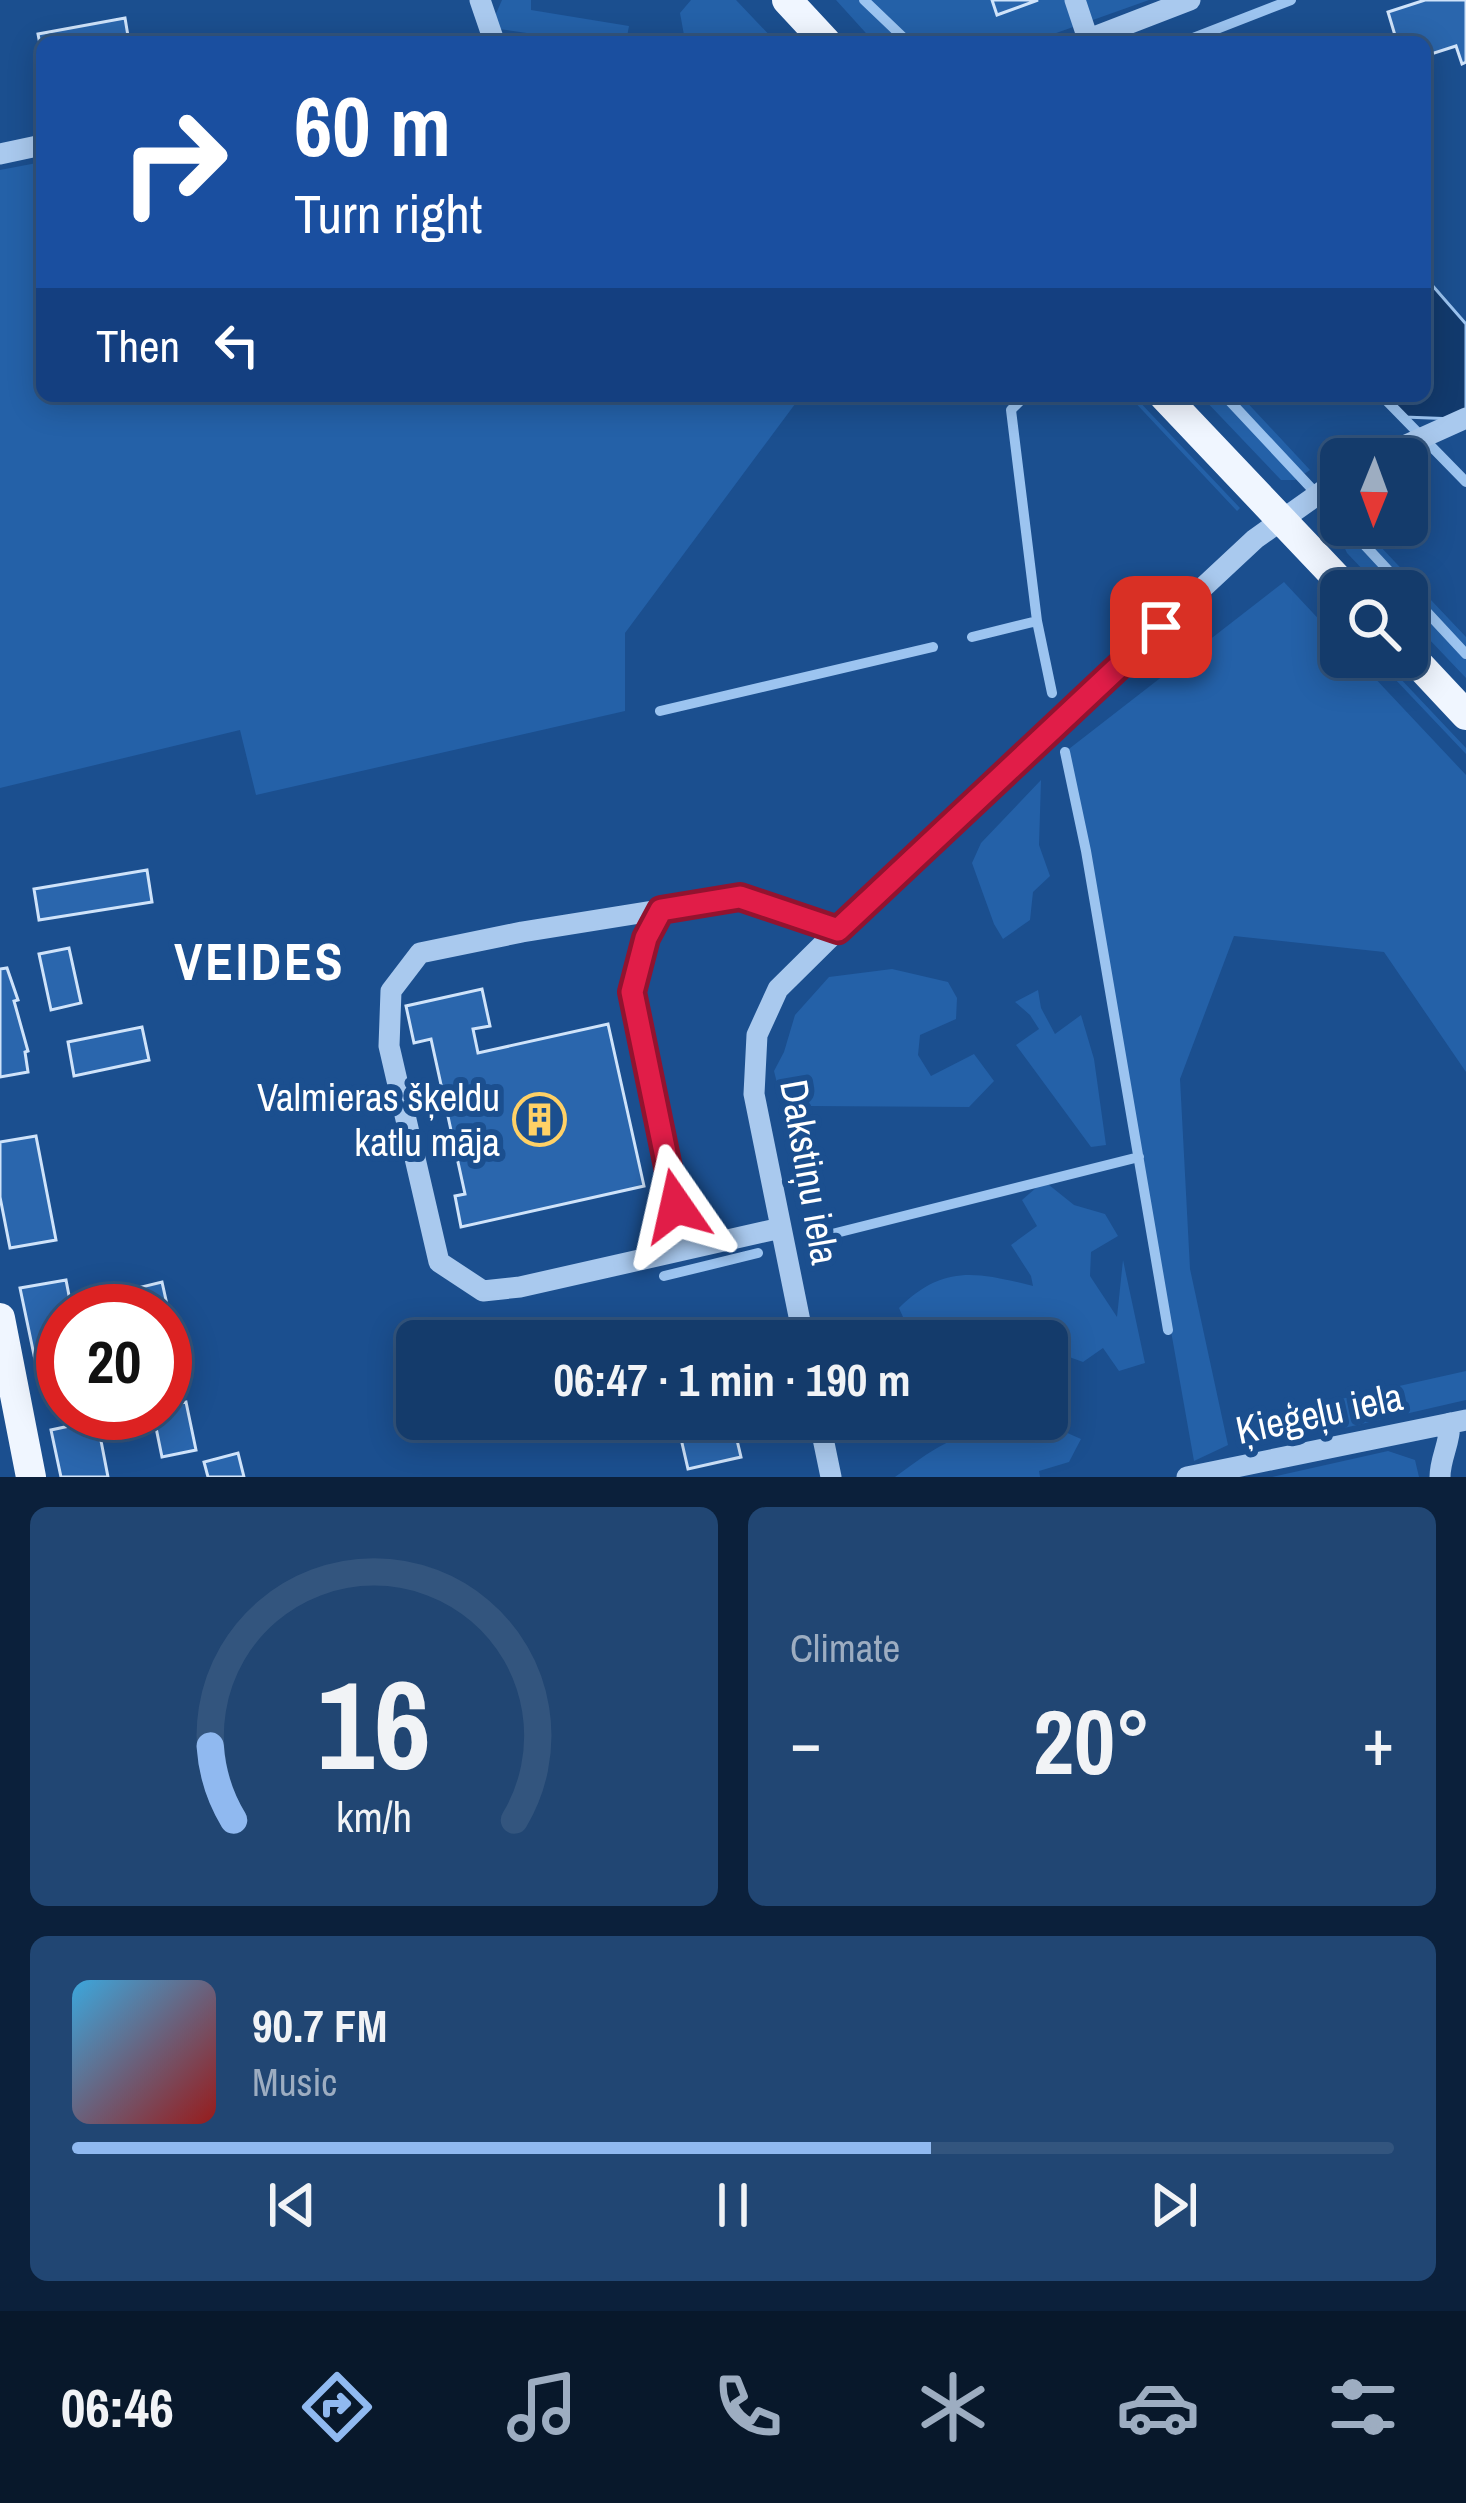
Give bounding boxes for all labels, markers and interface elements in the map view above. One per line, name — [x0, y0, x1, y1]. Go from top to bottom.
text: 60 m — [294, 69, 451, 182]
icon: right — [96, 84, 252, 240]
text: Turn right — [294, 177, 482, 250]
icon: left — [204, 312, 270, 378]
text: Then — [96, 315, 180, 376]
north arrow — [1320, 438, 1428, 546]
map controls — [1320, 438, 1428, 678]
button: search — [1320, 570, 1428, 678]
pin — [1110, 576, 1212, 678]
icon: arrive — [1128, 594, 1194, 660]
district label: VEIDES — [174, 927, 346, 996]
place label: Valmieras šķeldu katlu māja — [257, 1071, 500, 1168]
street label: Dakstiņu iela — [768, 1076, 852, 1269]
building icon: Valmieras šķeldu katlu māja — [511, 1091, 567, 1147]
position arrow — [613, 1143, 739, 1269]
speed limit sign: 20 — [36, 1284, 192, 1440]
text: 06:47 · 1 min · 190 m — [554, 1349, 910, 1410]
street label: Ķieģeļu iela — [1231, 1370, 1407, 1456]
text: Climate — [790, 1622, 900, 1674]
text: 16 — [317, 1640, 431, 1808]
text: 20° — [1033, 1681, 1151, 1802]
text: − — [790, 1697, 822, 1786]
text: + — [1362, 1697, 1394, 1786]
text: km/h — [336, 1787, 412, 1844]
text: 90.7 FM — [252, 1995, 387, 2056]
text: Music — [252, 2056, 337, 2108]
icon: previous — [259, 2172, 325, 2238]
icon: pause — [700, 2172, 766, 2238]
icon: next — [1141, 2172, 1207, 2238]
icon: directions — [295, 2365, 379, 2449]
icon: music — [500, 2365, 584, 2449]
icon: phone — [706, 2365, 790, 2449]
icon: climate — [911, 2365, 995, 2449]
icon: car — [1116, 2365, 1200, 2449]
icon: filters — [1321, 2365, 1405, 2449]
text: 06:46 — [61, 2371, 174, 2444]

